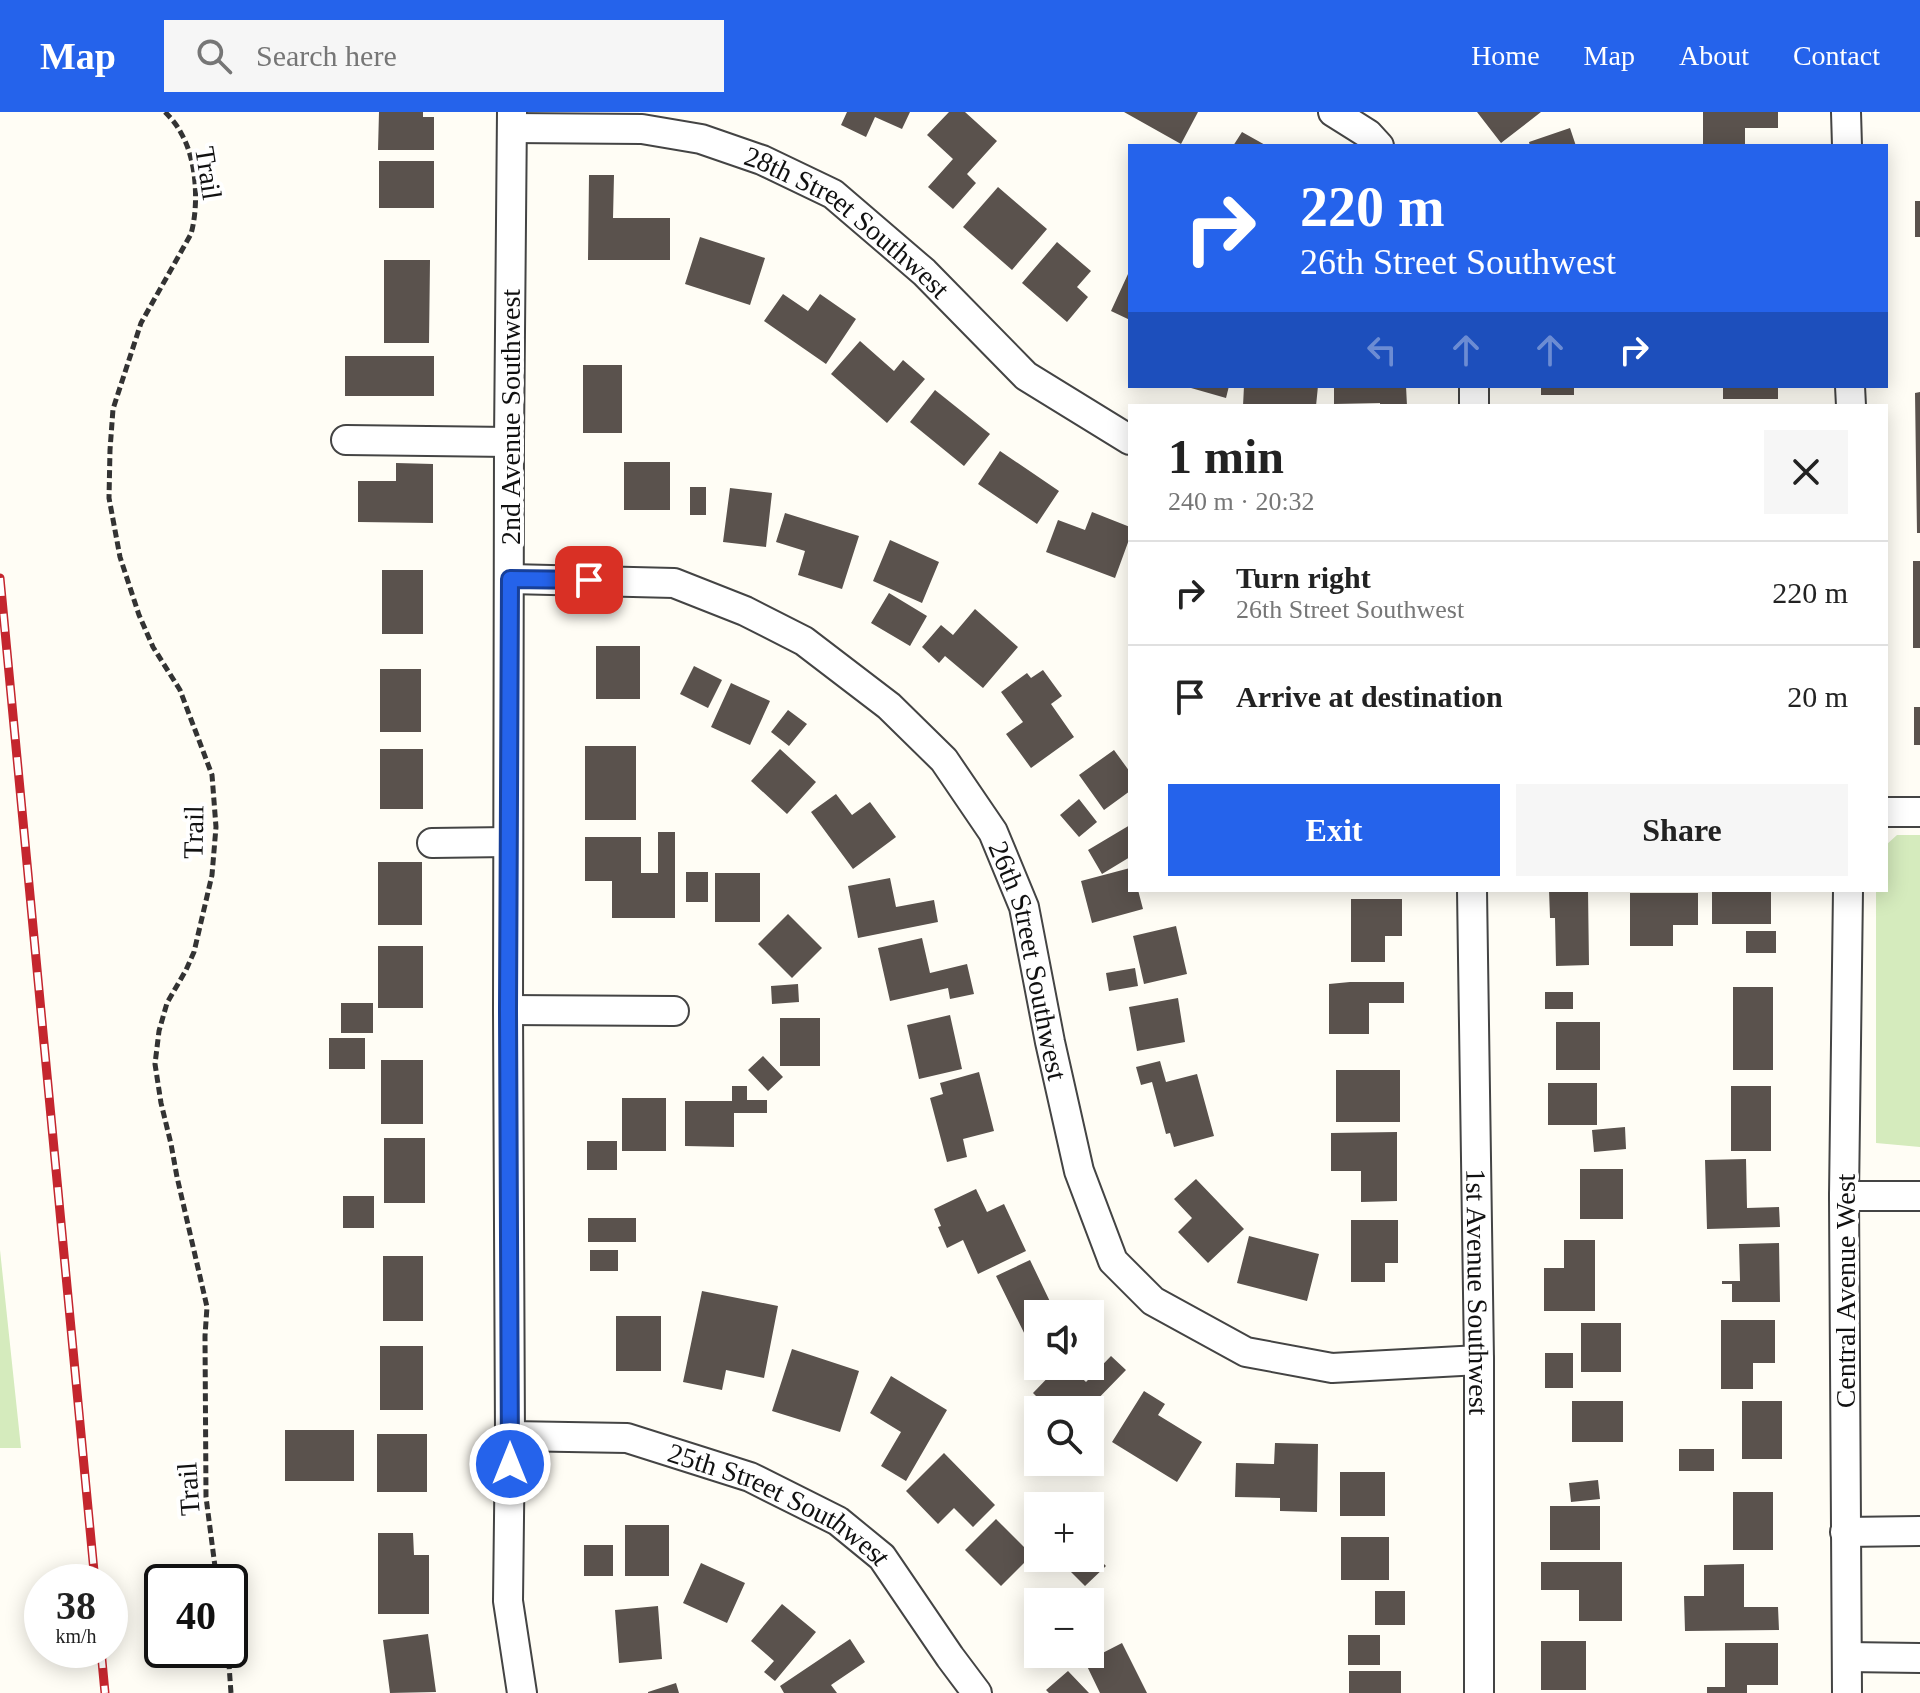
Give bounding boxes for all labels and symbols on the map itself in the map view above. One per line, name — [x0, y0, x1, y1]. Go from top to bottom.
street label: 28th Street Southwest — [740, 140, 956, 305]
street label: Trail — [189, 144, 228, 202]
street label: 2nd Avenue Southwest — [495, 289, 526, 545]
pin — [555, 546, 623, 614]
street label: Trail — [178, 805, 209, 859]
street label: 26th Street Southwest — [983, 837, 1073, 1083]
street label: 1st Avenue Southwest — [1460, 1168, 1494, 1416]
street label: Central Avenue West — [1830, 1173, 1861, 1408]
position arrow — [468, 1422, 552, 1506]
street label: 25th Street Southwest — [664, 1437, 898, 1571]
street label: Trail — [171, 1461, 206, 1517]
speed limit sign: 40 — [144, 1564, 248, 1668]

